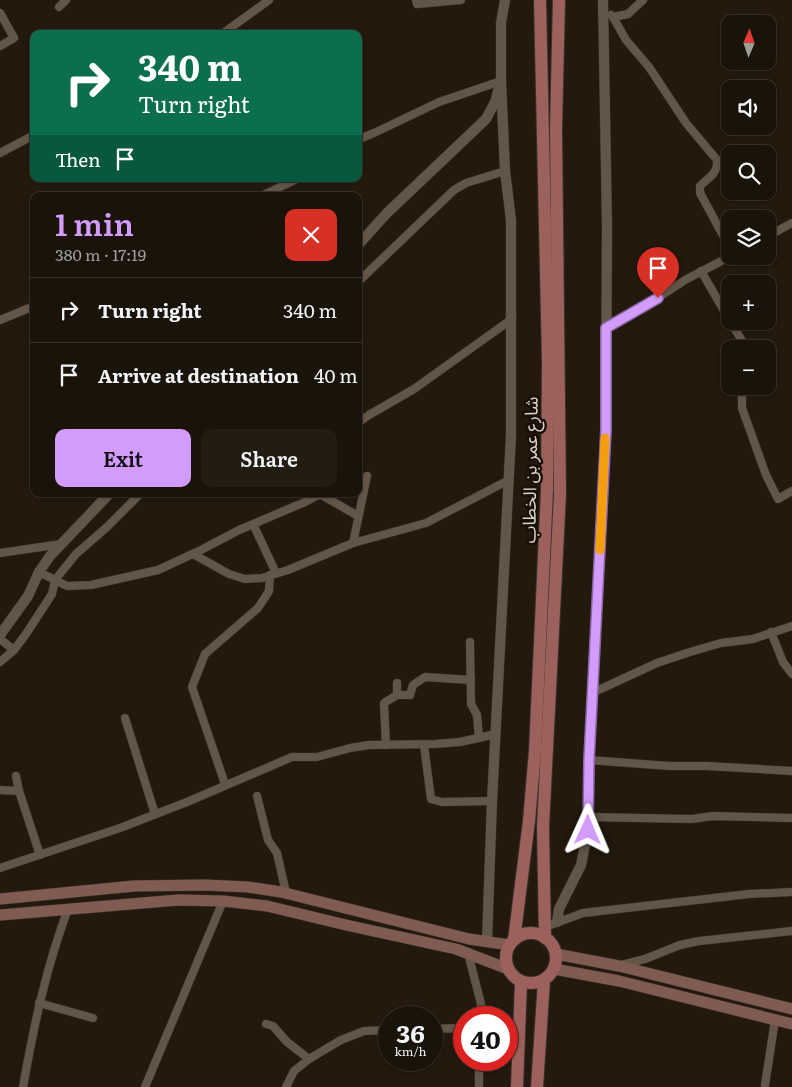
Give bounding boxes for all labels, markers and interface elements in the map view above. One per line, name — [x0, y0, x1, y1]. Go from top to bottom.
north arrow — [721, 15, 776, 70]
map controls — [721, 15, 776, 395]
text: 340 m — [138, 40, 242, 92]
icon: right — [55, 50, 120, 115]
button: sound — [721, 80, 776, 135]
text: Turn right — [138, 87, 250, 120]
text: Then — [55, 145, 101, 173]
icon: arrive — [111, 145, 139, 173]
button: search — [721, 145, 776, 200]
text: 1 min — [55, 201, 134, 245]
button: close — [285, 209, 337, 261]
button: layers — [721, 210, 776, 265]
text: 380 m · 17:19 — [55, 242, 146, 266]
pin — [637, 247, 679, 298]
icon: arrive — [644, 254, 672, 282]
button: + — [721, 275, 776, 330]
icon: right — [55, 296, 83, 324]
text: Turn right — [98, 296, 202, 324]
text: 340 m — [283, 296, 337, 324]
button: − — [721, 340, 776, 395]
icon: arrive — [55, 361, 83, 389]
text: Arrive at destination — [98, 361, 299, 389]
text: 40 m — [314, 361, 358, 389]
street label: شارع عمر بن الخطاب — [514, 396, 546, 544]
button: Exit — [55, 429, 191, 487]
button: Share — [201, 429, 337, 487]
position arrow — [561, 803, 613, 855]
speed limit sign: 40 — [453, 1006, 518, 1071]
text: 36 — [396, 1014, 425, 1051]
text: km/h — [395, 1042, 426, 1060]

